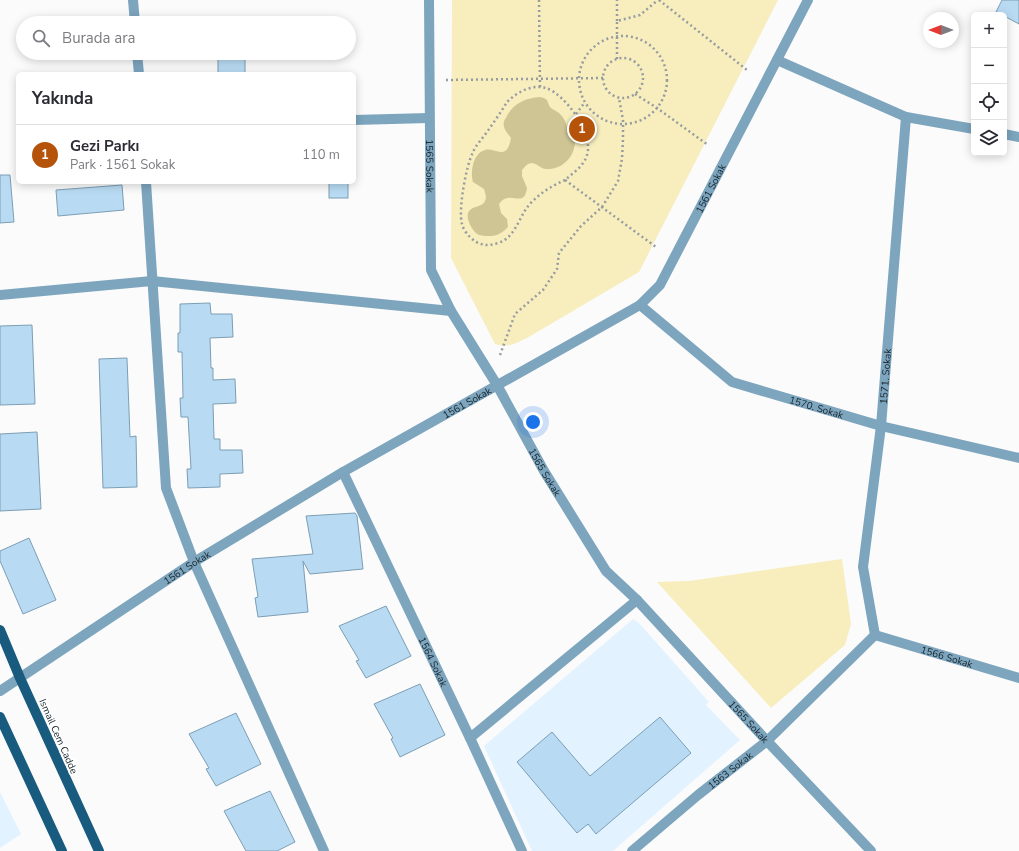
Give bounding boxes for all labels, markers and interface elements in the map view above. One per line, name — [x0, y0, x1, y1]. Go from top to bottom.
north arrow — [923, 12, 959, 48]
map controls — [971, 12, 1007, 156]
button: + — [971, 12, 1007, 48]
search box — [16, 16, 356, 60]
icon: search — [30, 27, 52, 49]
text: Burada ara — [62, 28, 136, 48]
button: − — [971, 48, 1007, 84]
button: locate — [971, 84, 1007, 120]
text: Yakında — [32, 87, 93, 110]
pin: 1 — [569, 114, 595, 144]
button: layers — [971, 120, 1007, 156]
text: Gezi Parkı — [70, 136, 139, 156]
street label: 1565 Sokak — [422, 139, 436, 194]
text: 1 — [41, 146, 49, 164]
text: 110 m — [302, 146, 340, 164]
text: Park · 1561 Sokak — [70, 156, 175, 174]
street label: 1561 Sokak — [693, 161, 730, 216]
street label: 1571. Sokak — [877, 347, 895, 405]
street label: 1561 Sokak — [440, 384, 495, 423]
street label: 1570. Sokak — [787, 393, 846, 423]
your location — [523, 412, 543, 432]
street label: 1565 Sokak — [525, 446, 564, 500]
street label: 1561 Sokak — [161, 547, 214, 588]
street label: 1564 Sokak — [415, 635, 451, 690]
street label: 1566 Sokak — [919, 643, 975, 672]
street label: Ismail Cem Cadde — [35, 697, 81, 776]
street label: 1565 Sokak — [725, 698, 772, 747]
street label: 1563 Sokak — [705, 748, 757, 793]

